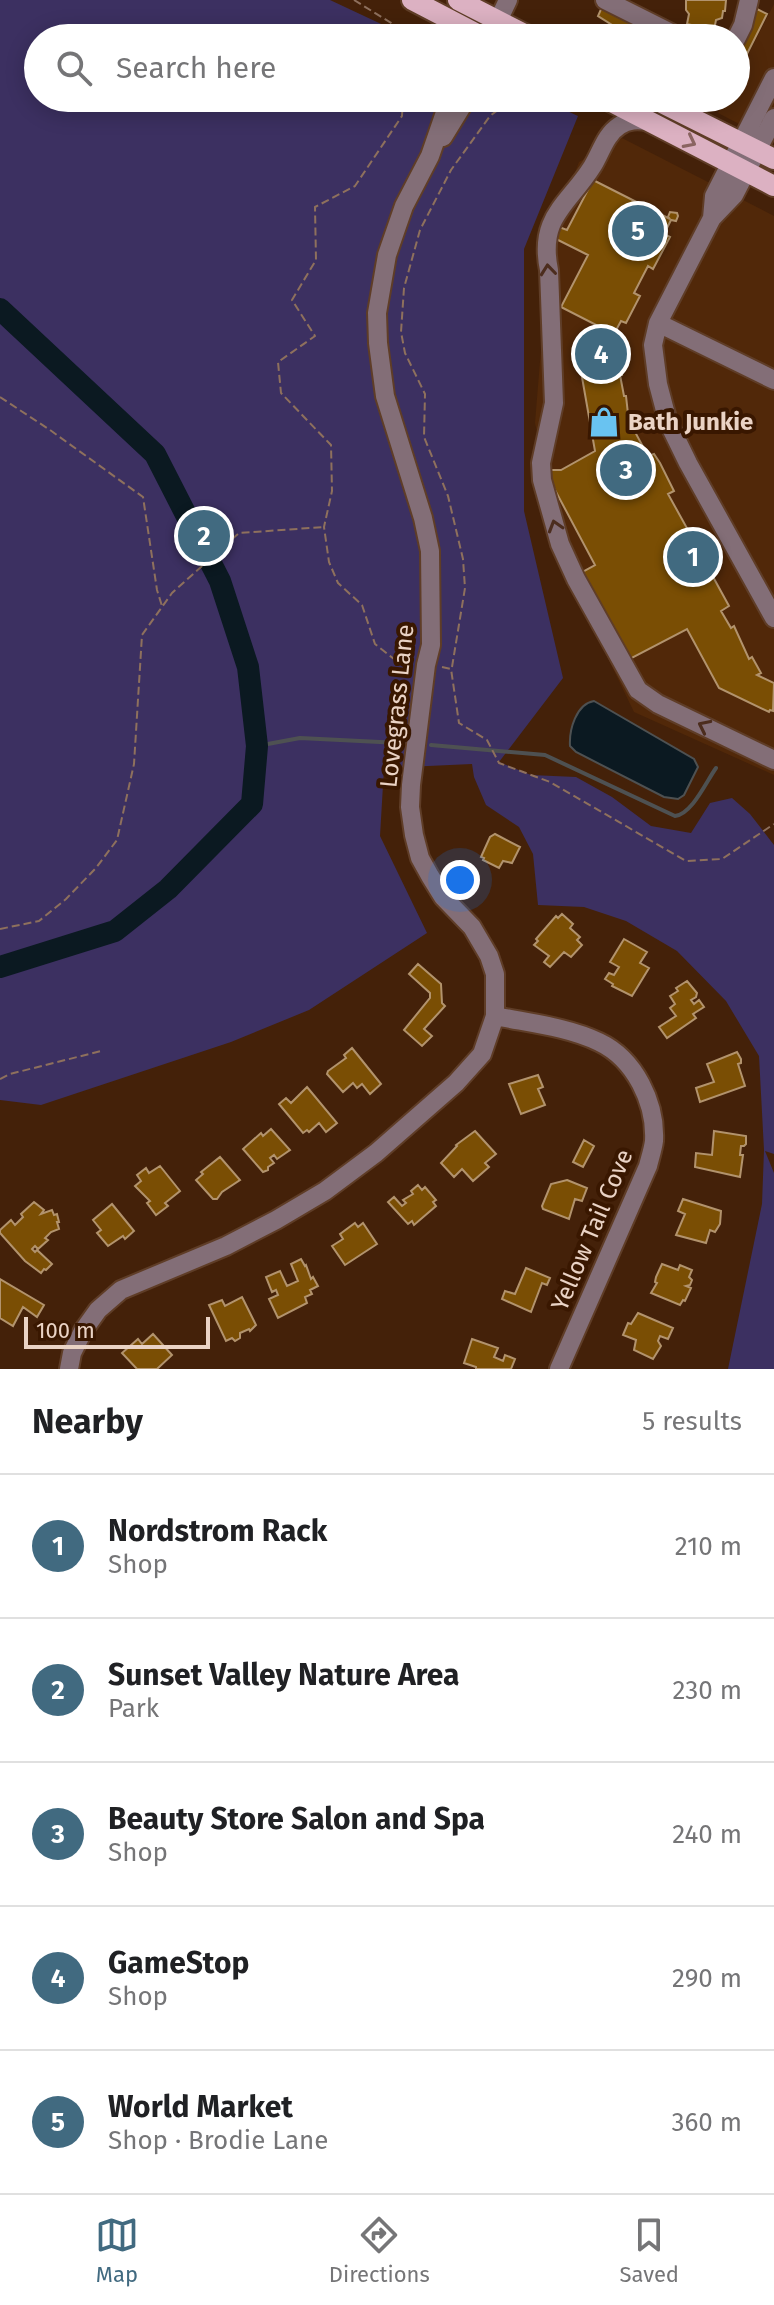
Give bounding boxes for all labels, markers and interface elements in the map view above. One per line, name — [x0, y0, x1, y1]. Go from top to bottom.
search box — [24, 24, 750, 112]
icon: search — [52, 46, 96, 90]
text: Search here — [116, 50, 276, 86]
one-way arrow — [681, 132, 696, 147]
pin: 5 — [612, 201, 664, 261]
one-way arrow — [539, 263, 556, 276]
pin: 4 — [575, 324, 627, 384]
shop icon: Bath Junkie — [587, 405, 621, 439]
place label: Bath Junkie — [628, 408, 753, 436]
pin: 3 — [600, 440, 652, 500]
pin: 2 — [178, 506, 230, 566]
one-way arrow — [548, 520, 564, 534]
pin: 1 — [667, 527, 719, 587]
street label: Lovegrass Lane — [374, 623, 420, 789]
one-way arrow — [698, 720, 712, 736]
your location — [440, 860, 480, 900]
street label: Yellow Tail Cove — [545, 1145, 639, 1315]
scale bar — [24, 1313, 210, 1349]
text: 100 m — [36, 1317, 95, 1344]
text: Nearby — [32, 1401, 143, 1442]
text: 5 results — [642, 1406, 742, 1437]
text: Nordstrom Rack — [108, 1513, 327, 1549]
text: 1 — [52, 1531, 64, 1562]
text: 210 m — [675, 1531, 742, 1562]
text: Shop — [108, 1549, 168, 1580]
text: Sunset Valley Nature Area — [108, 1657, 459, 1693]
text: 2 — [51, 1675, 65, 1706]
text: 230 m — [673, 1675, 742, 1706]
text: Park — [108, 1693, 159, 1724]
text: Beauty Store Salon and Spa — [108, 1801, 485, 1837]
text: 3 — [51, 1819, 65, 1850]
text: 240 m — [672, 1819, 742, 1850]
text: Shop — [108, 1837, 168, 1868]
text: GameStop — [108, 1945, 249, 1981]
text: 4 — [51, 1963, 65, 1994]
text: 290 m — [672, 1963, 742, 1994]
text: Shop — [108, 1981, 168, 2012]
text: World Market — [108, 2089, 293, 2125]
text: 5 — [51, 2107, 65, 2138]
text: 360 m — [671, 2107, 742, 2138]
text: Shop · Brodie Lane — [108, 2125, 328, 2156]
tab: Map — [95, 2213, 139, 2288]
tab: Directions — [329, 2213, 430, 2288]
tab: Saved — [620, 2213, 679, 2288]

